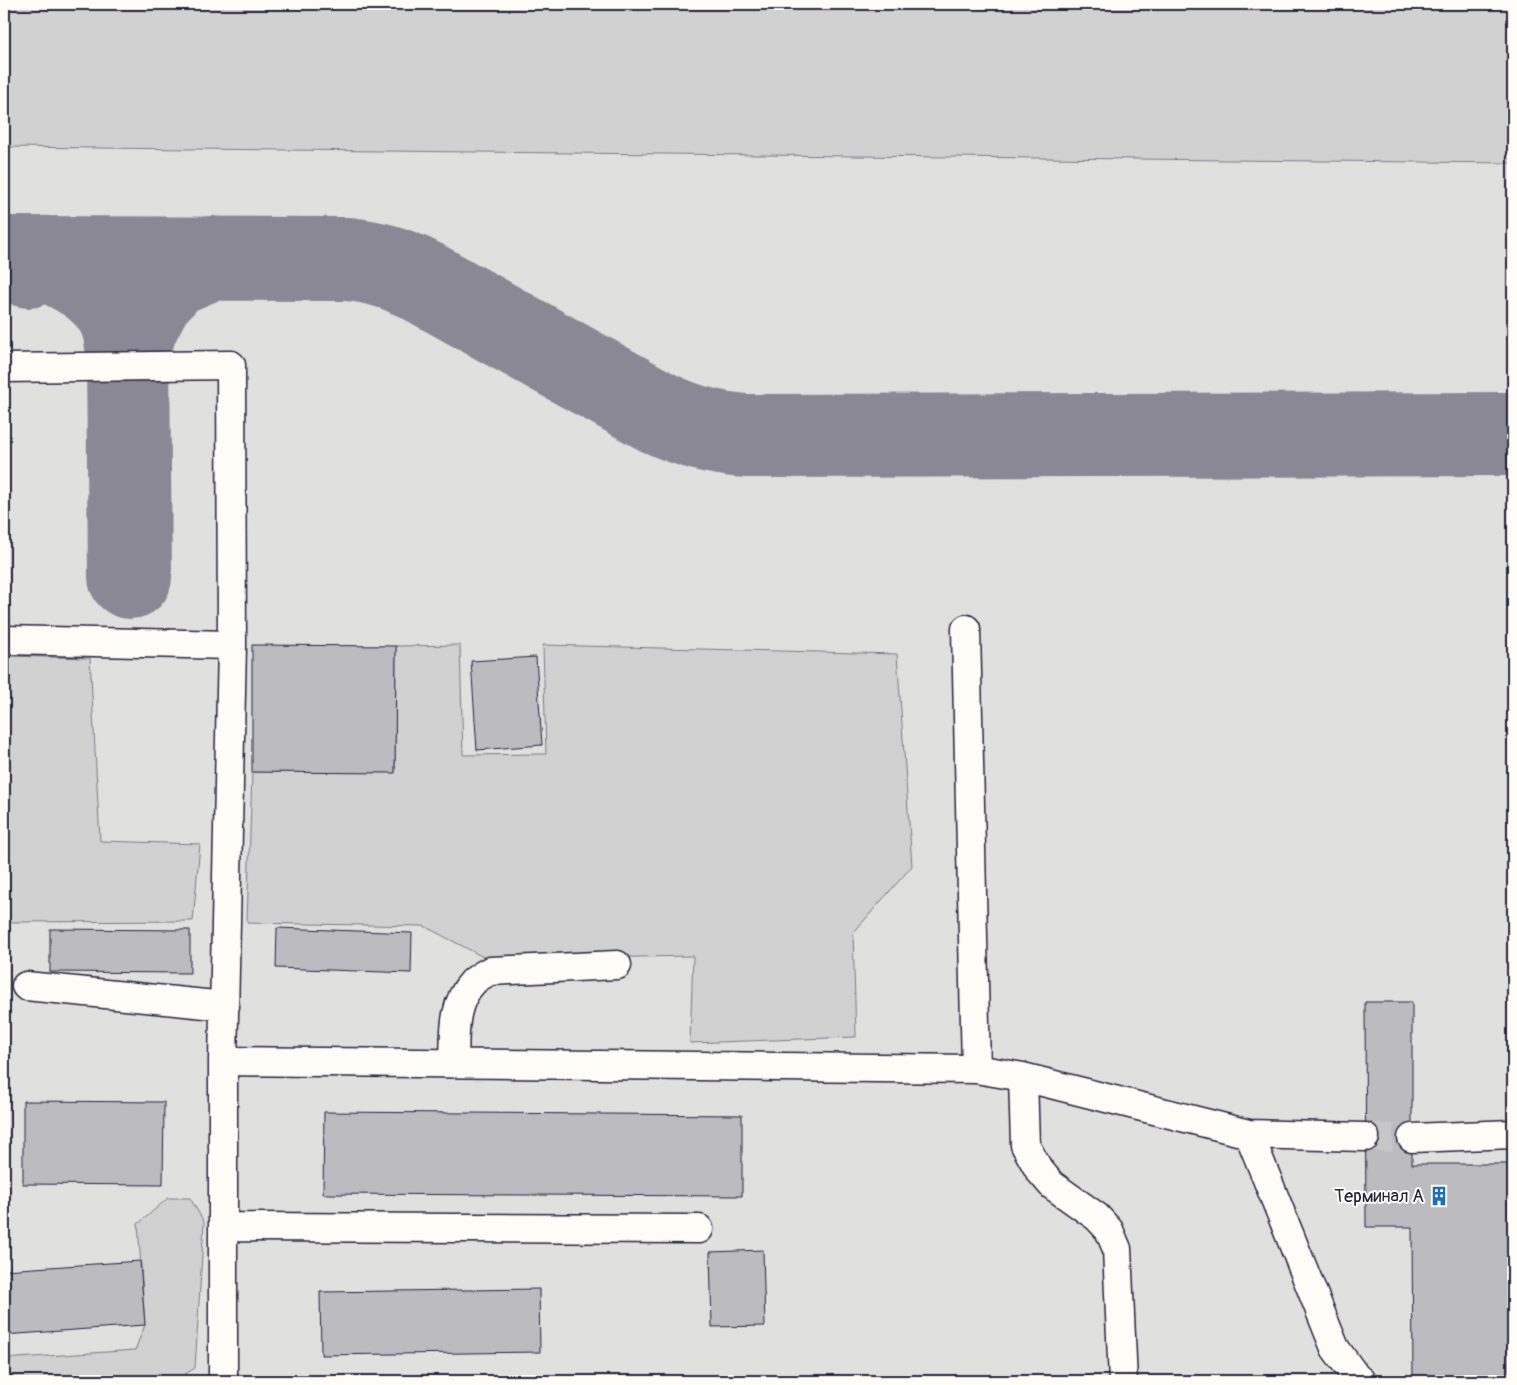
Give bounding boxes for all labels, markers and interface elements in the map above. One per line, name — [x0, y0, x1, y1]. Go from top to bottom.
place label: Терминал А — [1334, 1185, 1424, 1208]
building icon: Терминал А — [1428, 1185, 1450, 1207]

